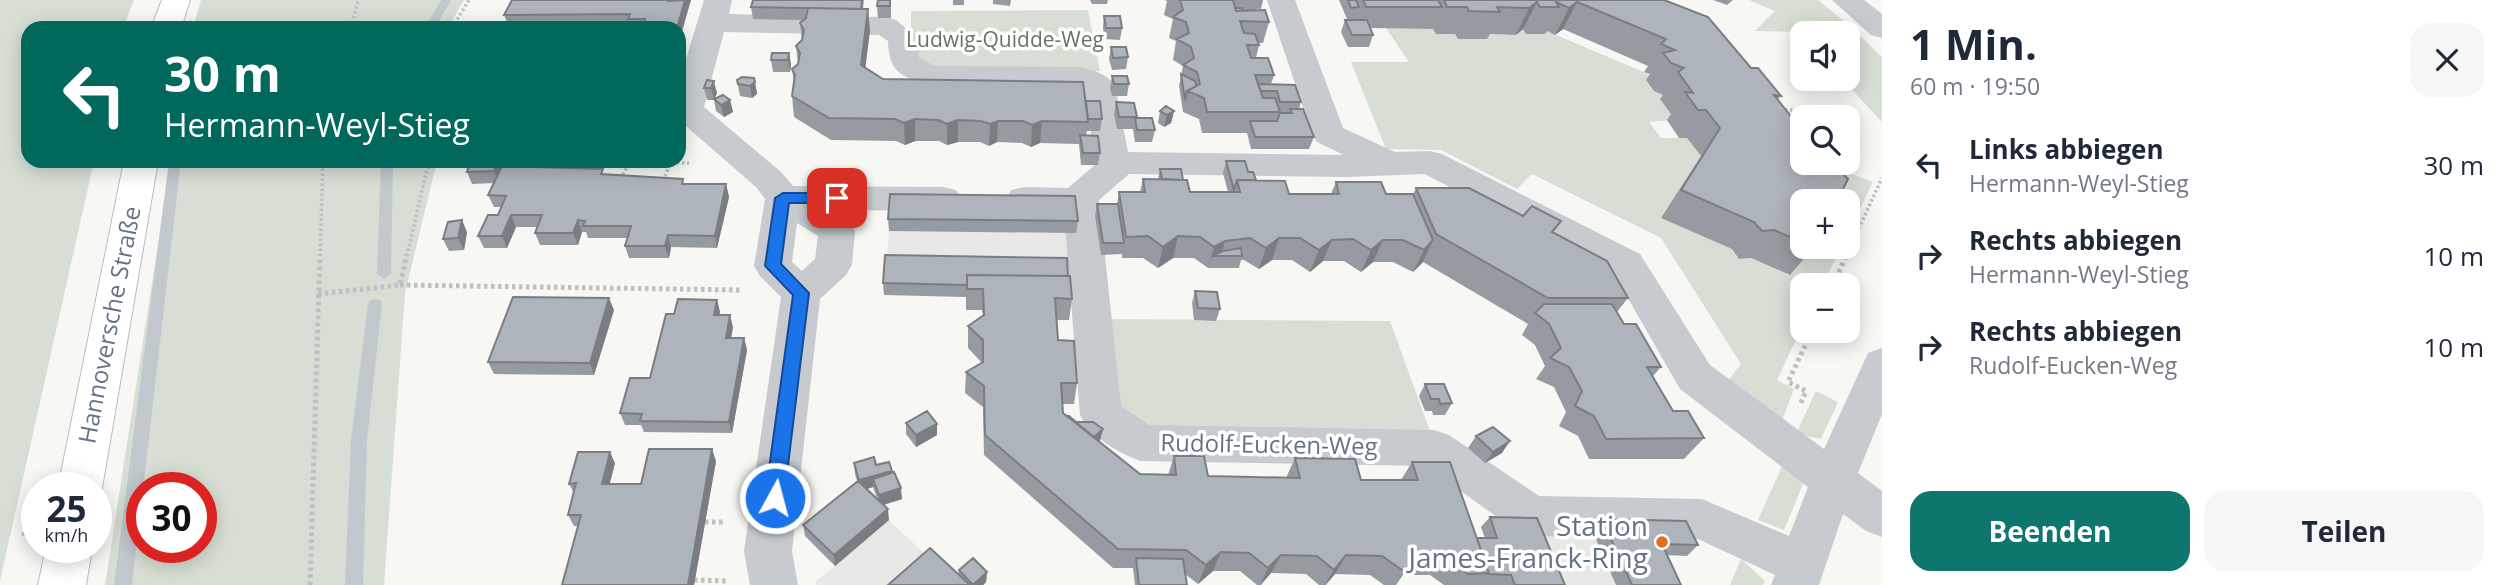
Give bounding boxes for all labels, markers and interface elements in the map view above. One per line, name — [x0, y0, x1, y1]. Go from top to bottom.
text: 1 Min. — [1910, 15, 2037, 72]
map controls — [1790, 21, 1860, 343]
button: sound — [1790, 21, 1860, 91]
button: close — [2410, 23, 2484, 97]
park label: Ludwig-Quidde-Weg — [906, 25, 1104, 53]
text: 30 m — [164, 40, 281, 106]
icon: left — [49, 49, 140, 140]
text: 60 m · 19:50 — [1910, 70, 2040, 102]
text: Hermann-Weyl-Stieg — [164, 103, 470, 146]
button: search — [1790, 105, 1860, 175]
text: Links abbiegen — [1969, 131, 2164, 167]
icon: left — [1910, 146, 1948, 184]
text: 30 m — [2423, 147, 2484, 183]
text: Hermann-Weyl-Stieg — [1969, 167, 2189, 199]
pin — [807, 168, 867, 228]
icon: arrive — [818, 179, 856, 217]
button: + — [1790, 189, 1860, 259]
street label: Hannoversche Straße — [69, 203, 148, 446]
text: Rechts abbiegen — [1969, 222, 2182, 258]
icon: right — [1910, 237, 1948, 275]
text: 10 m — [2423, 238, 2484, 274]
text: Hermann-Weyl-Stieg — [1969, 258, 2189, 290]
button: − — [1790, 273, 1860, 343]
text: Rechts abbiegen — [1969, 313, 2182, 349]
icon: right — [1910, 328, 1948, 366]
text: 10 m — [2423, 329, 2484, 365]
text: Rudolf-Eucken-Weg — [1969, 349, 2177, 381]
street label: Rudolf-Eucken-Weg — [1160, 425, 1378, 462]
position arrow — [738, 461, 812, 535]
speed limit sign: 30 — [126, 472, 217, 563]
text: 25 — [46, 485, 87, 532]
button: Beenden — [1910, 491, 2190, 571]
button: Teilen — [2204, 491, 2484, 571]
place label: Station James-Franck-Ring — [1405, 506, 1648, 576]
text: km/h — [45, 523, 88, 547]
marker: Station James-Franck-Ring — [1654, 534, 1670, 550]

